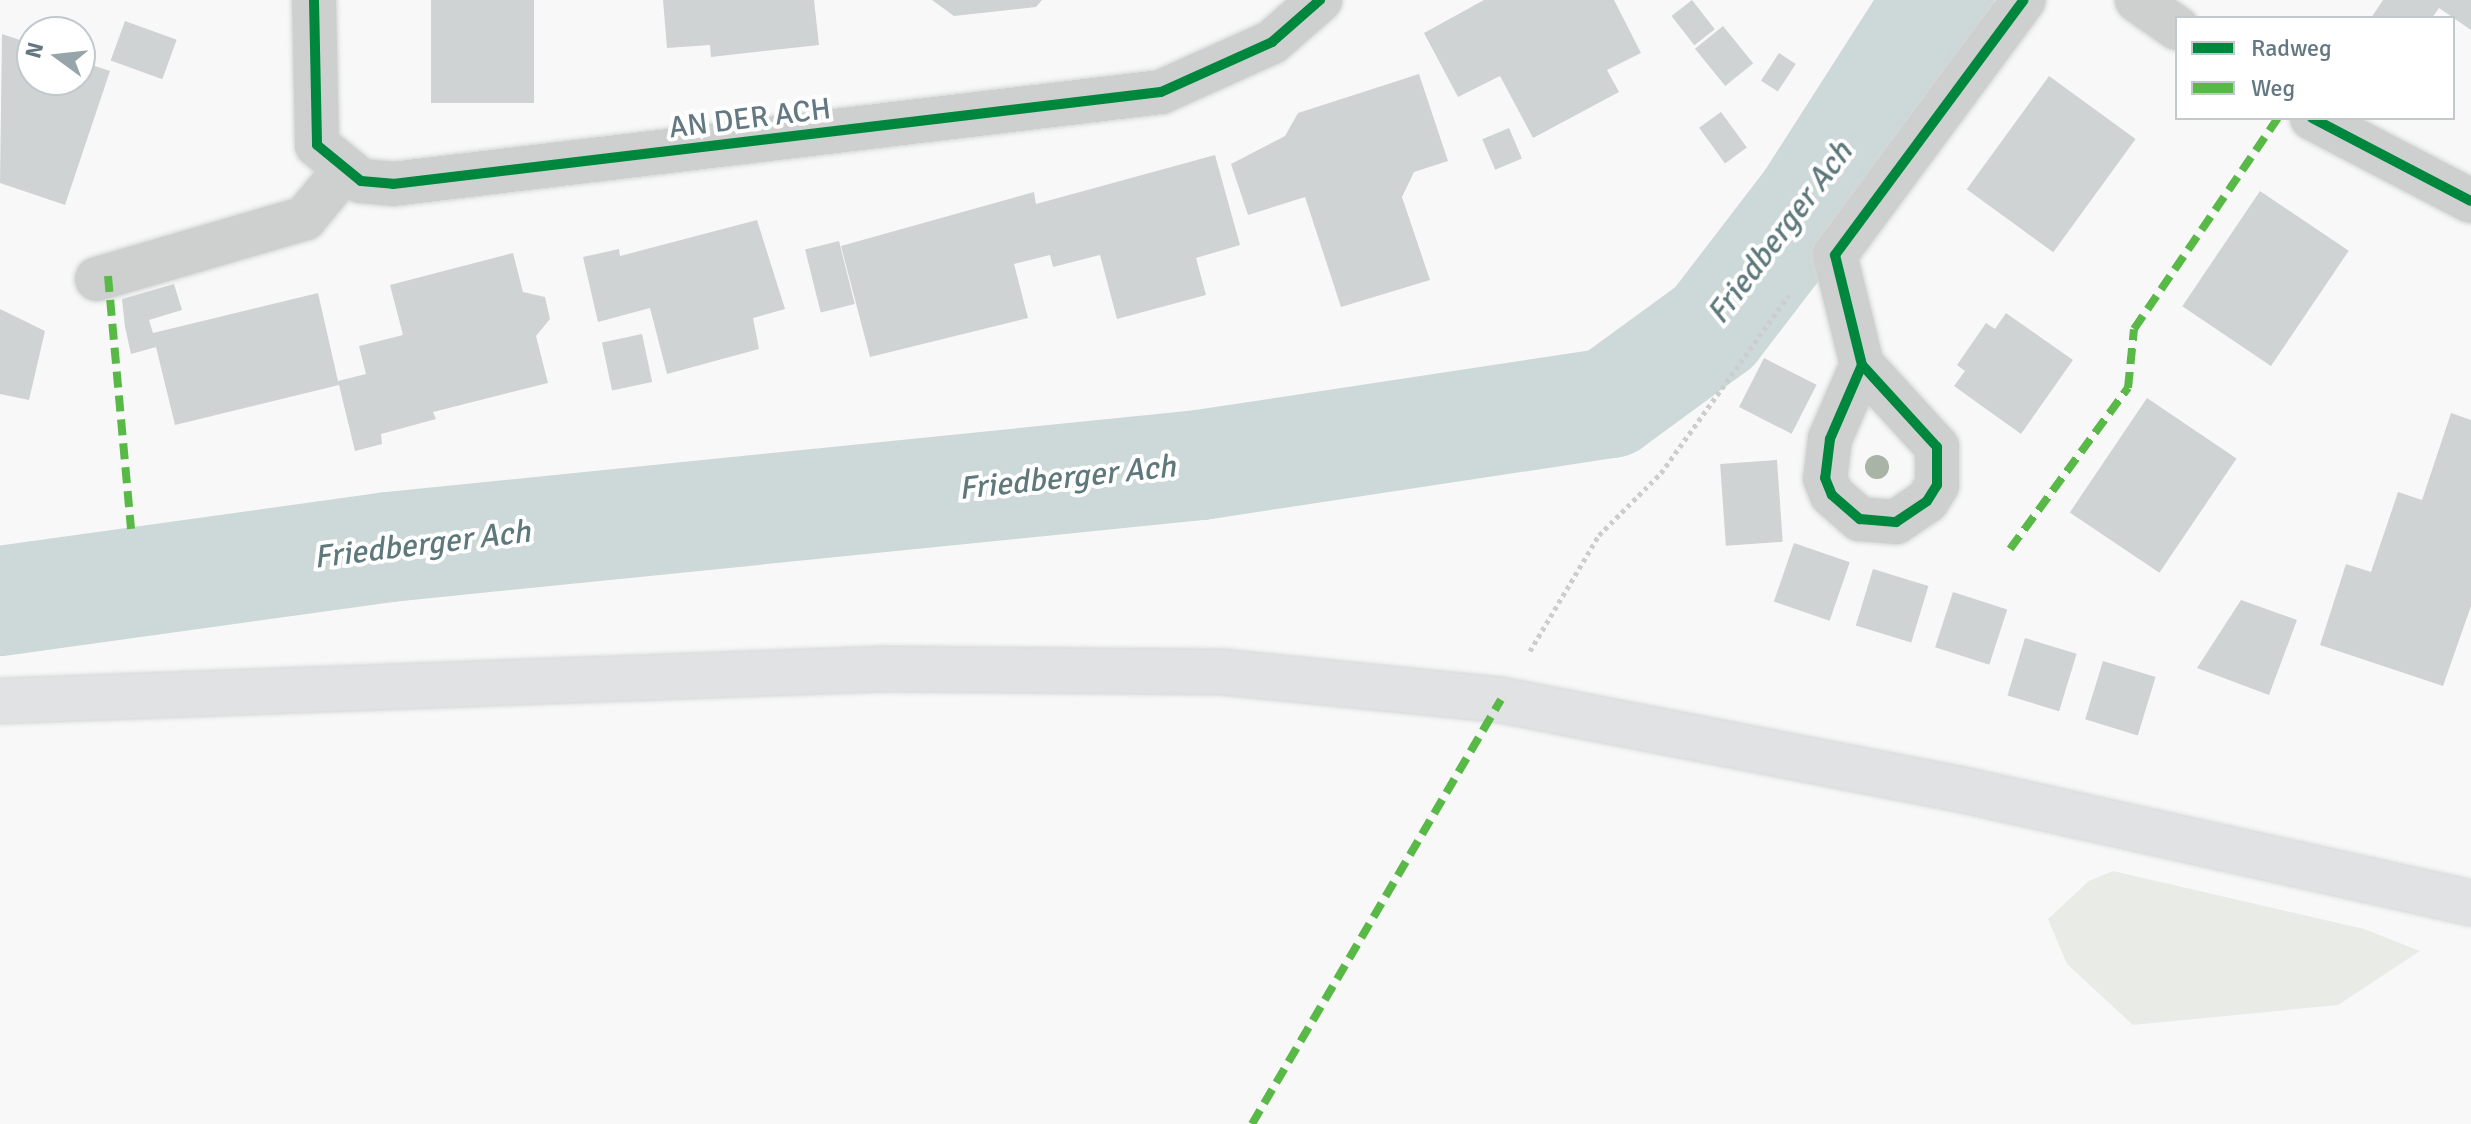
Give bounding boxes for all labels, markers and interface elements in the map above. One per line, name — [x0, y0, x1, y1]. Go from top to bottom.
north arrow — [16, 16, 96, 96]
legend — [2175, 16, 2455, 120]
text: Radweg — [2251, 33, 2332, 63]
text: N — [19, 39, 49, 61]
text: Weg — [2251, 73, 2295, 103]
street label: AN DER ACH — [667, 91, 833, 147]
water label: Friedberger Ach — [1699, 134, 1861, 332]
water label: Friedberger Ach — [957, 448, 1177, 508]
water label: Friedberger Ach — [312, 513, 532, 577]

